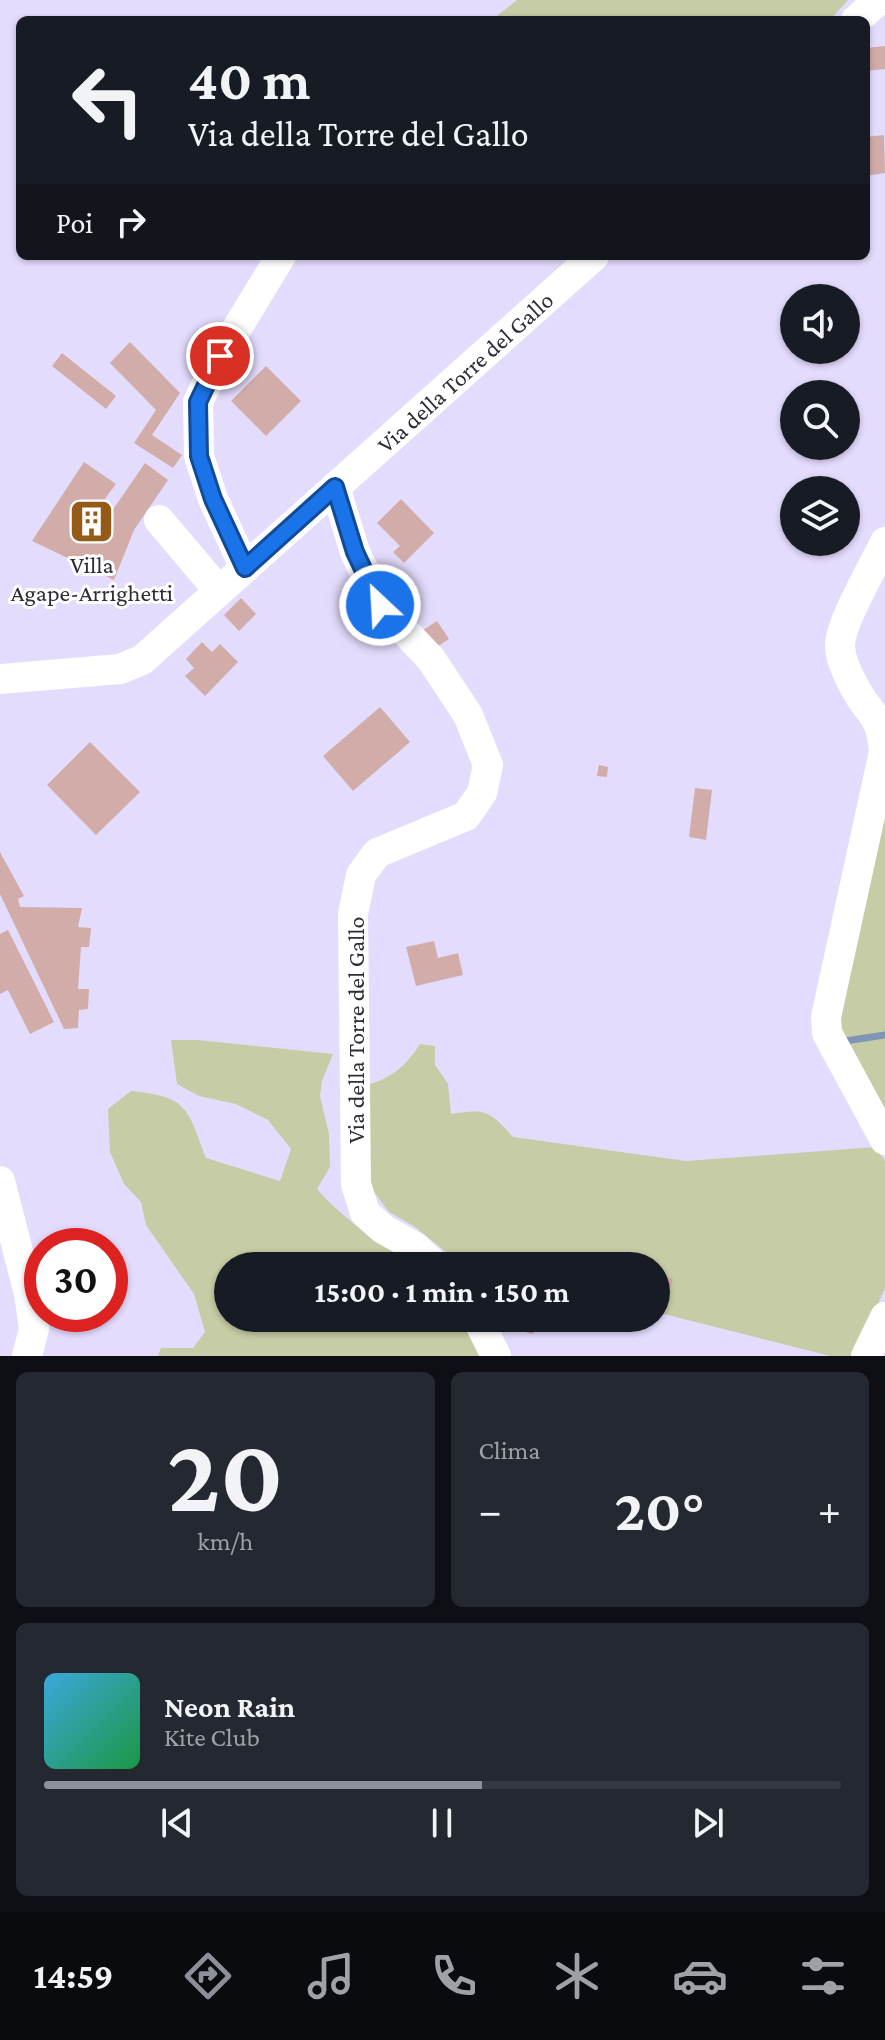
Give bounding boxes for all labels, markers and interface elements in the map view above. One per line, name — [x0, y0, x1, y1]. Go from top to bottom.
icon: left — [56, 48, 160, 152]
text: 40 m — [188, 49, 310, 111]
text: Via della Torre del Gallo — [188, 114, 529, 154]
icon: right — [109, 200, 153, 244]
text: Poi — [56, 206, 93, 239]
map controls — [780, 284, 860, 556]
button: sound — [780, 284, 860, 364]
street label: Via della Torre del Gallo — [372, 286, 558, 458]
pin — [186, 322, 254, 390]
icon: arrive — [198, 334, 242, 378]
button: search — [780, 380, 860, 460]
button: layers — [780, 476, 860, 556]
building icon: Villa Agape-Arrighetti — [68, 498, 116, 546]
place label: Villa Agape-Arrighetti — [11, 551, 173, 606]
position arrow — [338, 563, 422, 647]
street label: Via della Torre del Gallo — [342, 916, 369, 1144]
speed limit sign: 30 — [24, 1228, 128, 1332]
text: 15:00 · 1 min · 150 m — [315, 1275, 569, 1308]
text: 20 — [167, 1417, 283, 1532]
text: Clima — [479, 1436, 540, 1465]
text: 20° — [615, 1476, 705, 1543]
text: − — [479, 1486, 502, 1534]
text: + — [818, 1486, 841, 1534]
text: km/h — [197, 1527, 253, 1556]
text: Neon Rain — [164, 1690, 295, 1723]
text: Kite Club — [164, 1723, 260, 1752]
icon: previous — [155, 1801, 199, 1845]
icon: pause — [420, 1801, 464, 1845]
icon: next — [686, 1801, 730, 1845]
icon: directions — [180, 1948, 236, 2004]
icon: music — [303, 1948, 359, 2004]
icon: phone — [426, 1948, 482, 2004]
icon: climate — [549, 1948, 605, 2004]
icon: car — [672, 1948, 728, 2004]
icon: filters — [795, 1948, 851, 2004]
text: 14:59 — [34, 1956, 113, 1996]

